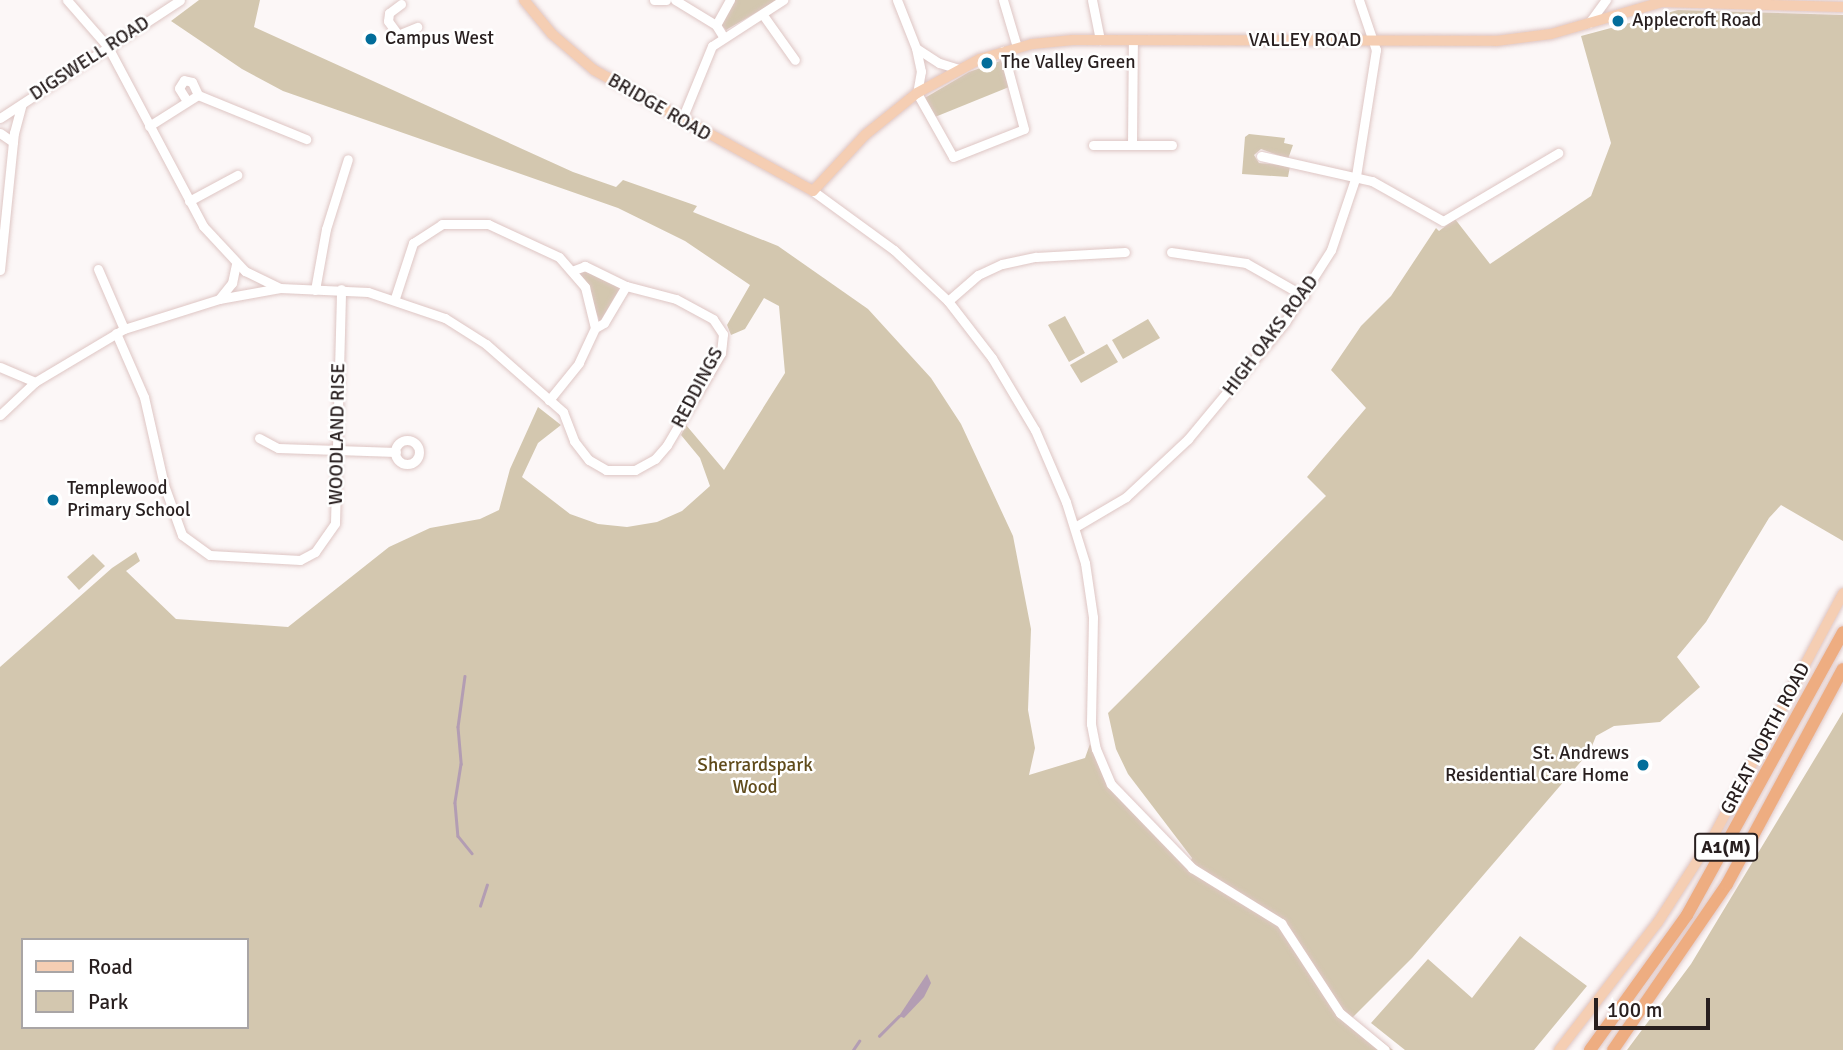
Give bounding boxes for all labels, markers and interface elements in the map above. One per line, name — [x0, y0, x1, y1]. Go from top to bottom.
place label: Applecroft Road — [1632, 10, 1761, 32]
street label: DIGSWELL ROAD — [26, 12, 154, 106]
marker: Applecroft Road — [1610, 13, 1626, 29]
place label: Campus West — [385, 28, 494, 50]
street label: VALLEY ROAD — [1249, 30, 1361, 52]
marker: Campus West — [363, 31, 379, 47]
place label: The Valley Green — [1001, 52, 1136, 74]
marker: The Valley Green — [979, 55, 995, 71]
street label: BRIDGE ROAD — [603, 69, 715, 147]
street label: HIGH OAKS ROAD — [1218, 271, 1324, 401]
street label: REDDINGS — [667, 344, 729, 432]
street label: WOODLAND RISE — [325, 363, 351, 505]
place label: Templewood Primary School — [67, 478, 190, 522]
marker: Templewood Primary School — [45, 492, 61, 508]
street label: GREAT NORTH ROAD — [1716, 659, 1816, 819]
place label: St. Andrews Residential Care Home — [1445, 743, 1629, 787]
park label: Sherrardspark Wood — [697, 755, 813, 799]
marker: St. Andrews Residential Care Home — [1635, 757, 1651, 773]
road number: A1(M) — [1693, 832, 1759, 862]
legend — [21, 938, 248, 1029]
text: Road — [88, 954, 133, 980]
scale bar — [1598, 984, 1714, 1028]
text: Park — [88, 989, 128, 1015]
text: 100 m — [1607, 997, 1662, 1023]

